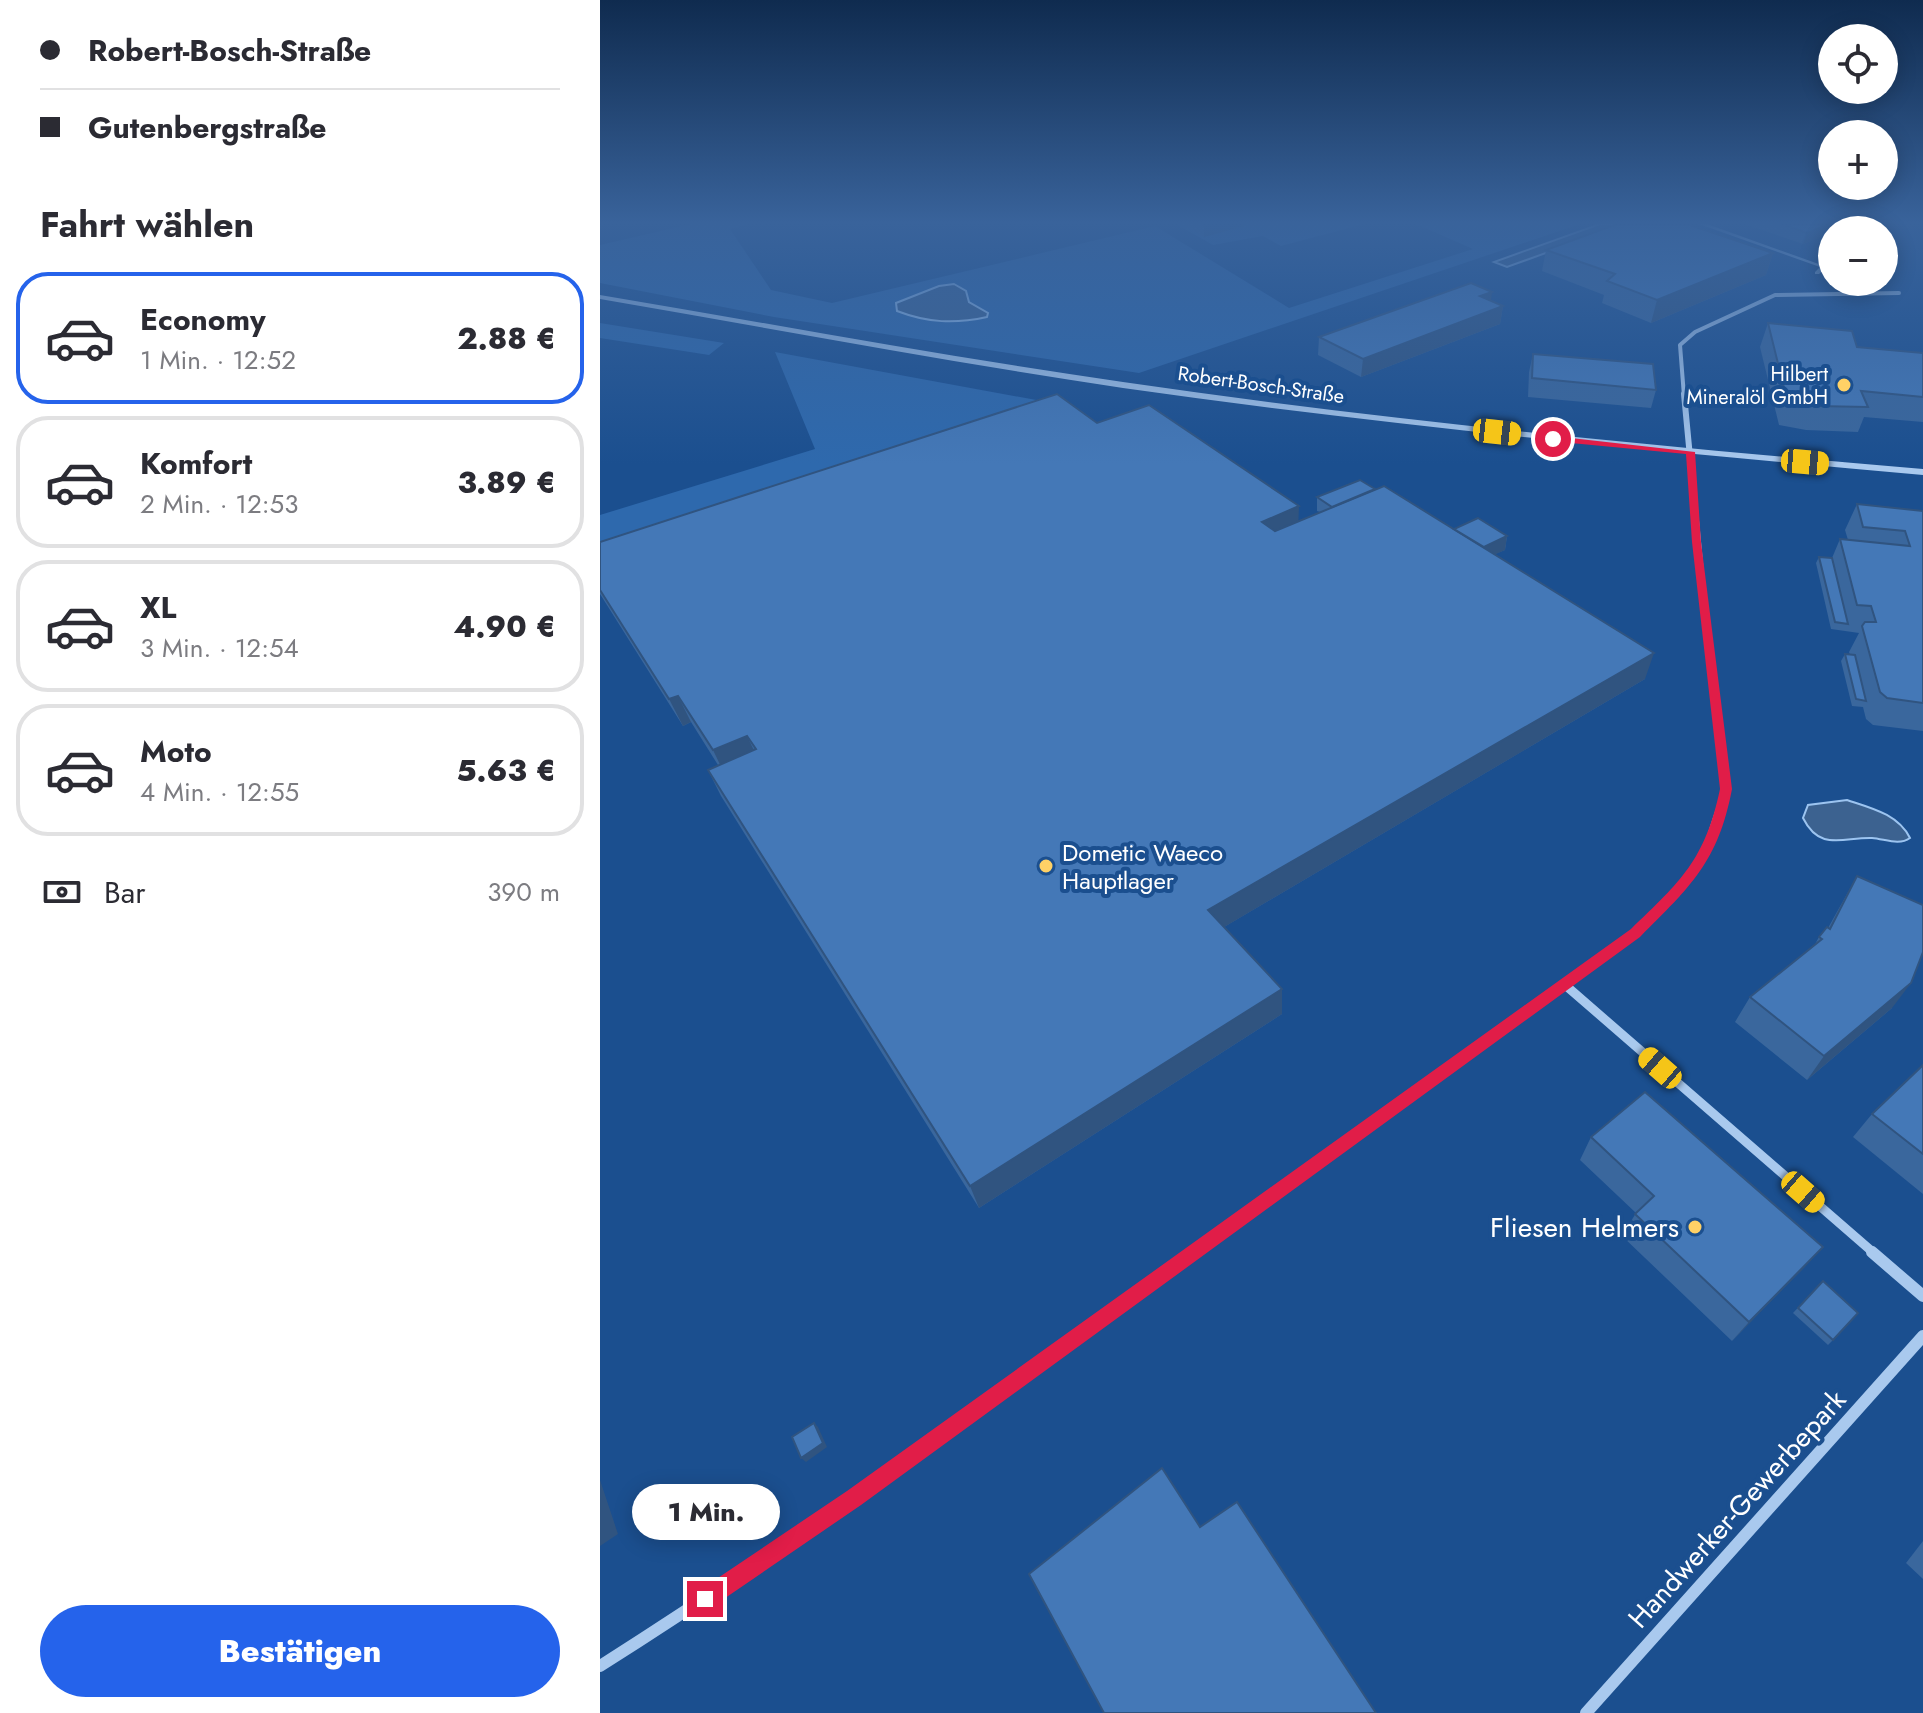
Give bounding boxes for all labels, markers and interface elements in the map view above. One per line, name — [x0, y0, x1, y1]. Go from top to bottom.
map controls — [1818, 24, 1898, 296]
button: locate — [1818, 24, 1898, 104]
text: Robert-Bosch-Straße — [88, 29, 371, 72]
text: Gutenbergstraße — [88, 106, 327, 149]
button: + — [1818, 120, 1898, 200]
text: Fahrt wählen — [40, 198, 254, 250]
button: − — [1818, 216, 1898, 296]
text: Economy — [140, 298, 266, 341]
icon: car — [44, 302, 116, 374]
text: 2.88 € — [457, 317, 556, 360]
text: 1 Min. · 12:52 — [140, 341, 296, 379]
street label: Robert-Bosch-Straße — [1176, 359, 1346, 411]
place label: Hilbert Mineralöl GmbH — [1686, 360, 1828, 412]
marker: Hilbert Mineralöl GmbH — [1835, 376, 1853, 394]
car — [1472, 418, 1522, 446]
route start — [1535, 421, 1571, 457]
text: Komfort — [140, 442, 252, 485]
icon: car — [44, 446, 116, 518]
car — [1780, 448, 1830, 476]
text: 3.89 € — [458, 461, 556, 504]
text: 2 Min. · 12:53 — [140, 485, 298, 523]
text: XL — [140, 586, 176, 629]
icon: car — [44, 590, 116, 662]
text: 4.90 € — [454, 605, 556, 648]
text: 3 Min. · 12:54 — [140, 629, 299, 667]
text: Moto — [140, 730, 212, 773]
icon: car — [44, 734, 116, 806]
text: 5.63 € — [457, 749, 556, 792]
text: 4 Min. · 12:55 — [140, 773, 299, 811]
place label: Dometic Waeco Hauptlager — [1062, 835, 1223, 898]
marker: Dometic Waeco Hauptlager — [1037, 857, 1055, 875]
icon: cash — [40, 870, 84, 914]
text: Bar — [104, 871, 145, 914]
text: 390 m — [487, 873, 560, 911]
car — [1634, 1043, 1686, 1093]
car — [1777, 1167, 1829, 1217]
place label: Fliesen Helmers — [1490, 1207, 1679, 1248]
marker: Fliesen Helmers — [1686, 1218, 1704, 1236]
street label: Handwerker-Gewerbepark — [1618, 1380, 1856, 1637]
callout: 1 Min. — [631, 1483, 779, 1539]
text: 1 Min. — [668, 1493, 744, 1531]
route end — [687, 1581, 723, 1617]
button: Bestätigen — [40, 1605, 560, 1697]

